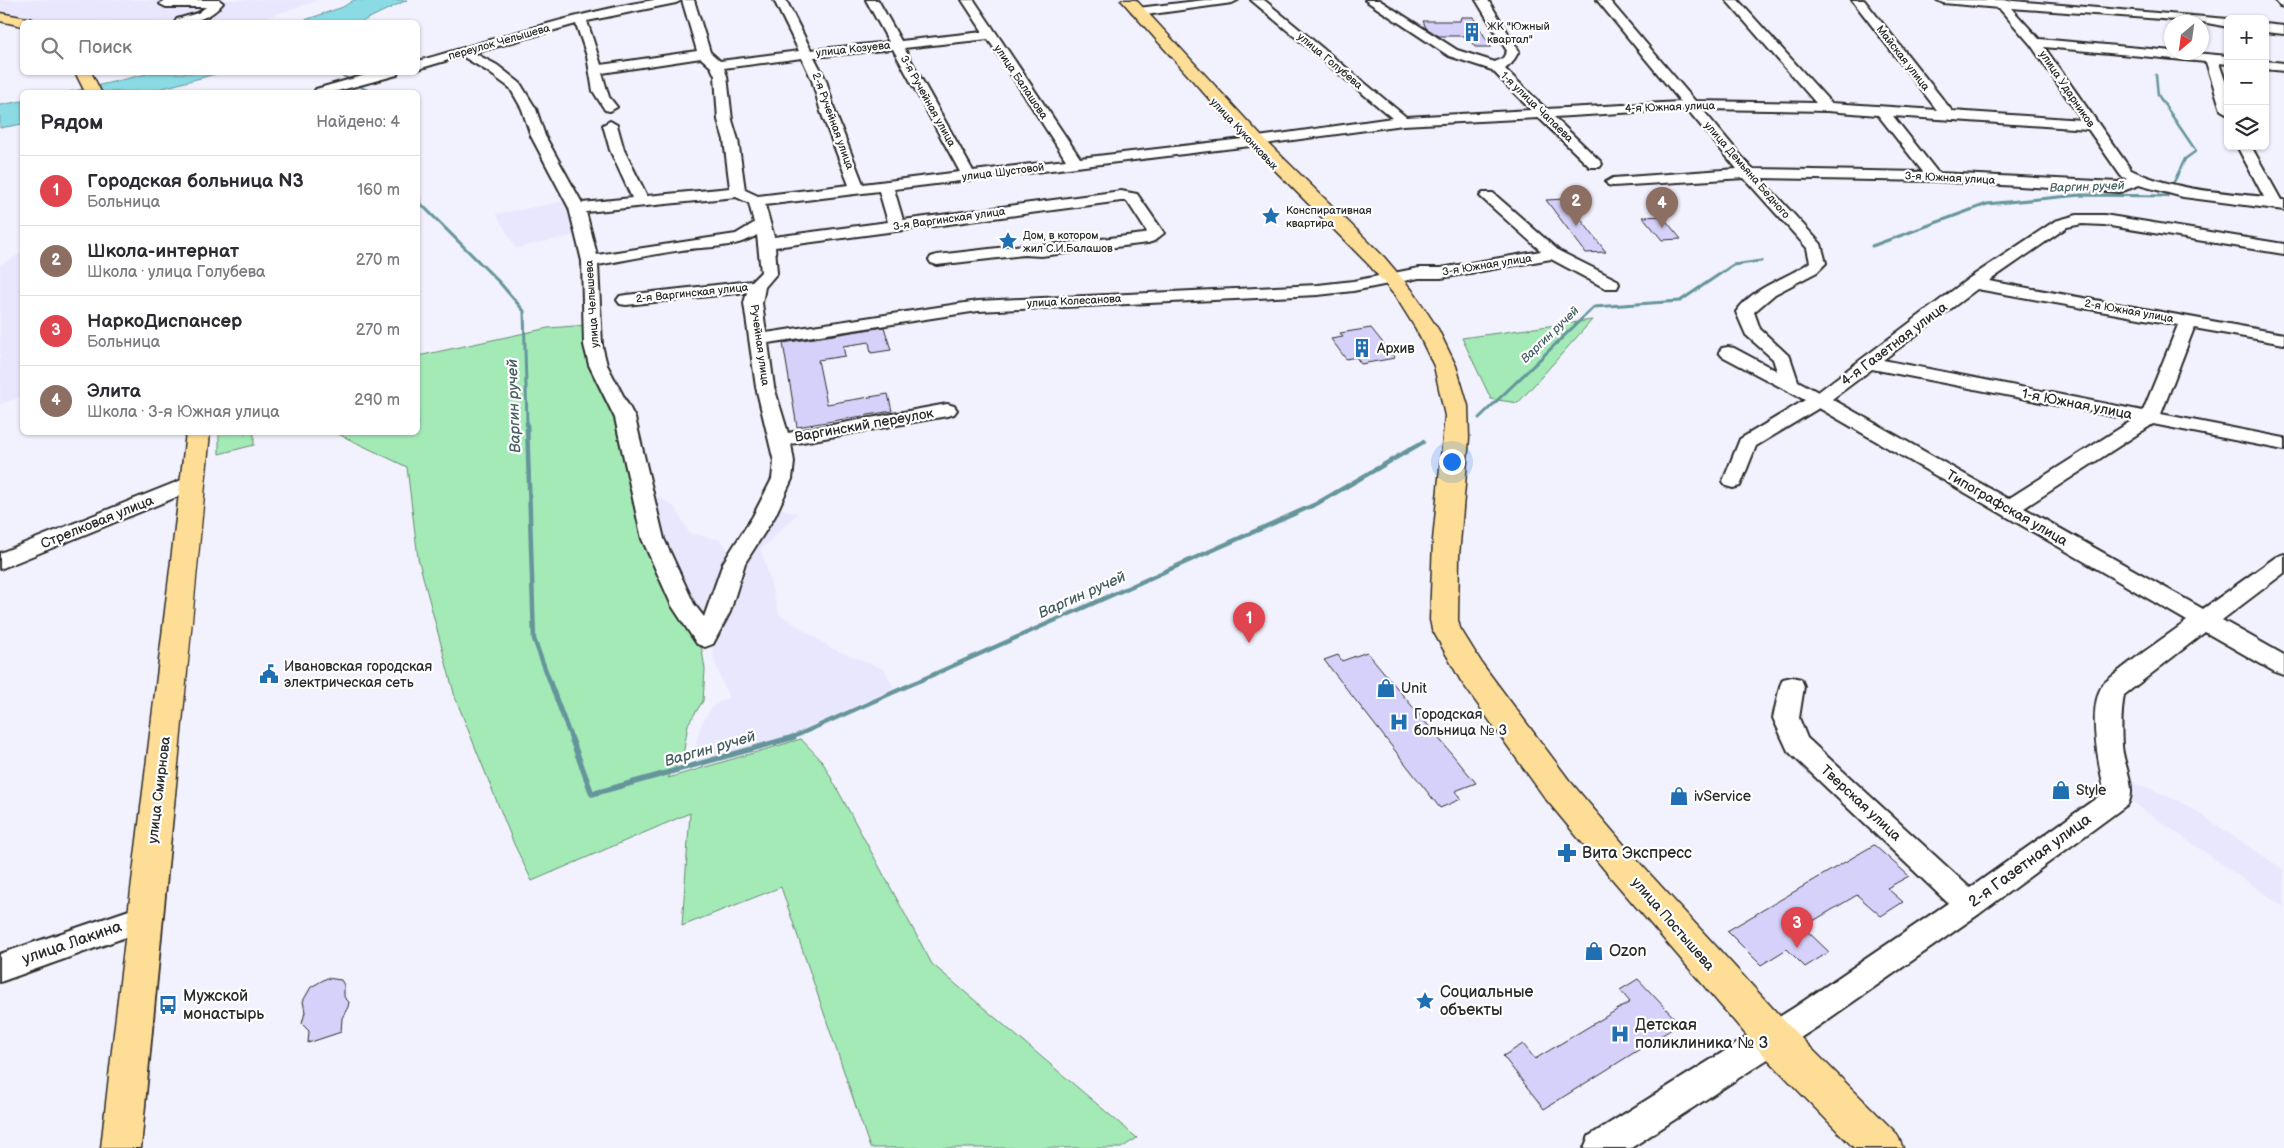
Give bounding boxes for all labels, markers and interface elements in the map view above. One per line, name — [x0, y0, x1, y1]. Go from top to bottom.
north arrow — [2164, 15, 2209, 60]
map controls — [2224, 15, 2269, 150]
button: + — [2224, 15, 2269, 60]
search box — [20, 20, 420, 75]
place label: ЖК "Южный квартал" — [1487, 20, 1550, 46]
street label: переулок Челышева — [447, 21, 552, 63]
building icon: ЖК "Южный квартал" — [1461, 21, 1483, 43]
street label: Майская улица — [1874, 23, 1933, 94]
street label: улица Голубева — [1295, 30, 1366, 92]
icon: search — [38, 34, 66, 62]
text: Поиск — [78, 36, 132, 59]
street label: улица Козуева — [815, 39, 891, 59]
street label: улица Балашова — [991, 42, 1051, 122]
street label: улица Ударников — [2037, 48, 2098, 130]
street label: 3-я Ручейная улица — [898, 53, 959, 149]
button: − — [2224, 60, 2269, 105]
street label: 1-я улица Чапаева — [1498, 69, 1576, 145]
street label: 2-я Ручейная улица — [809, 71, 857, 172]
street label: улица Куконковых — [1207, 95, 1281, 173]
street label: 4-я Южная улица — [1625, 99, 1716, 115]
button: layers — [2224, 105, 2269, 150]
text: Рядом — [40, 110, 103, 135]
text: Найдено: 4 — [316, 113, 400, 132]
street label: улица Демьяна Бедного — [1701, 119, 1793, 221]
street label: улица Шустовой — [961, 160, 1045, 184]
street label: 3-я Южная улица — [1904, 169, 1996, 187]
text: Городская больница N3 — [87, 170, 304, 193]
water label: Варгин ручей — [2049, 178, 2125, 196]
text: 1 — [53, 181, 59, 200]
text: 160 m — [357, 181, 400, 200]
pin: 2 — [1560, 185, 1592, 226]
pin: 4 — [1646, 187, 1678, 228]
text: Больница — [87, 193, 160, 212]
place label: Конспиративная квартира — [1286, 204, 1372, 230]
street label: 3-я Варгинская улица — [892, 205, 1006, 233]
place icon: Конспиративная квартира — [1260, 205, 1282, 227]
place label: Дом, в котором жил С.И.Балашов — [1023, 229, 1113, 255]
place icon: Дом, в котором жил С.И.Балашов — [997, 230, 1019, 252]
text: Школа-интернат — [87, 240, 239, 263]
text: 2 — [51, 251, 61, 270]
text: 270 m — [356, 251, 400, 270]
street label: 3-я Южная улица — [1441, 251, 1533, 279]
street label: улица Челышева — [582, 259, 602, 348]
text: Школа · улица Голубева — [87, 263, 265, 282]
street label: 2-я Варгинская улица — [635, 281, 749, 305]
street label: улица Колесанова — [1026, 292, 1122, 310]
street label: 2-я Южная улица — [2083, 297, 2175, 325]
street label: 4-я Газетная улица — [1837, 298, 1951, 390]
street label: Ручейная улица — [748, 303, 772, 387]
water label: Варгин ручей — [1518, 303, 1582, 366]
text: НаркоДиспансер — [87, 310, 242, 333]
text: 3 — [51, 321, 61, 340]
text: 270 m — [356, 321, 400, 340]
text: Больница — [87, 333, 160, 352]
building icon: Архив — [1351, 337, 1373, 359]
place label: Архив — [1376, 340, 1415, 357]
water label: Варгин ручей — [503, 358, 525, 453]
text: Элита — [87, 380, 141, 403]
street label: 1-я Южная улица — [2020, 385, 2134, 423]
text: 4 — [51, 391, 61, 410]
text: 290 m — [354, 391, 400, 410]
text: Школа · 3-я Южная улица — [87, 403, 280, 422]
street label: Варгинский переулок — [793, 404, 935, 446]
your location — [1439, 449, 1465, 475]
street label: Типографская улица — [1943, 466, 2071, 550]
street label: Стрелковая улица — [38, 491, 156, 552]
water label: Варгин ручей — [1035, 567, 1129, 623]
pin: 1 — [1233, 602, 1265, 643]
place label: Ивановская городская электрическая сеть — [284, 658, 433, 691]
public building icon: Ивановская городская электрическая сеть — [258, 663, 280, 685]
shop icon: Unit — [1375, 677, 1397, 699]
place label: Unit — [1401, 680, 1427, 697]
place label: Городская больница № 3 — [1414, 706, 1507, 739]
hospital icon: Городская больница № 3 — [1388, 711, 1410, 733]
water label: Варгин ручей — [662, 727, 758, 771]
street label: улица Смирнова — [144, 735, 174, 845]
street label: Тверская улица — [1817, 761, 1905, 845]
shop icon: Style — [2050, 779, 2072, 801]
place label: Style — [2076, 782, 2106, 799]
shop icon: ivService — [1668, 785, 1690, 807]
place label: ivService — [1694, 788, 1751, 805]
street label: 2-я Газетная улица — [1965, 810, 2095, 912]
pharmacy icon: Вита Экспресс — [1556, 842, 1578, 864]
place label: Вита Экспресс — [1582, 844, 1692, 863]
street label: улица Постышева — [1628, 874, 1719, 975]
pin: 3 — [1781, 907, 1813, 948]
street label: улица Лакина — [20, 917, 125, 969]
shop icon: Ozon — [1583, 940, 1605, 962]
place label: Ozon — [1609, 942, 1647, 961]
place label: Социальные объекты — [1440, 983, 1534, 1020]
place label: Мужской монастырь — [183, 987, 264, 1024]
place icon: Социальные объекты — [1414, 990, 1436, 1012]
bus stop icon: Мужской монастырь — [157, 994, 179, 1016]
place label: Детская поликлиника № 3 — [1635, 1016, 1768, 1053]
hospital icon: Детская поликлиника № 3 — [1609, 1023, 1631, 1045]

